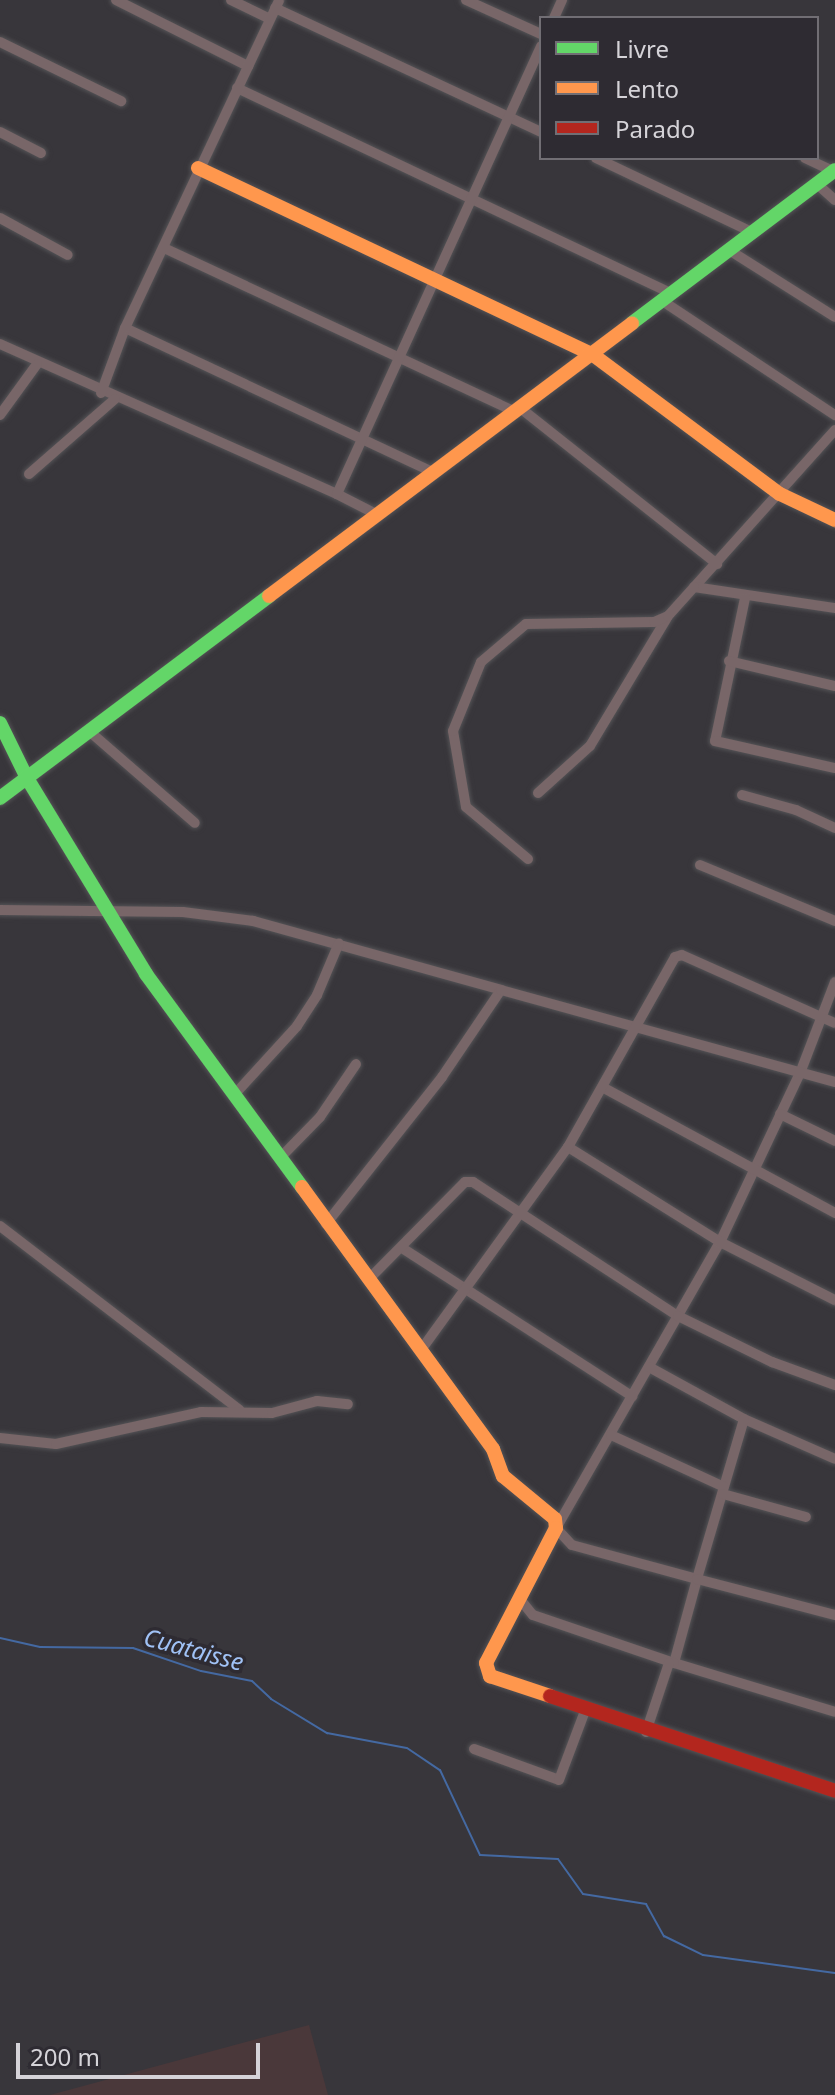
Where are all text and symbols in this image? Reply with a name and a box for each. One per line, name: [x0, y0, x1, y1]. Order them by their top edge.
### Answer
legend: [539, 16, 819, 160]
text: Livre: [615, 32, 669, 65]
text: Lento: [615, 72, 679, 105]
text: Parado: [615, 112, 695, 145]
water label: Cuataisse: [141, 1622, 247, 1676]
scale bar: [20, 2027, 264, 2077]
text: 200 m: [30, 2040, 100, 2073]

